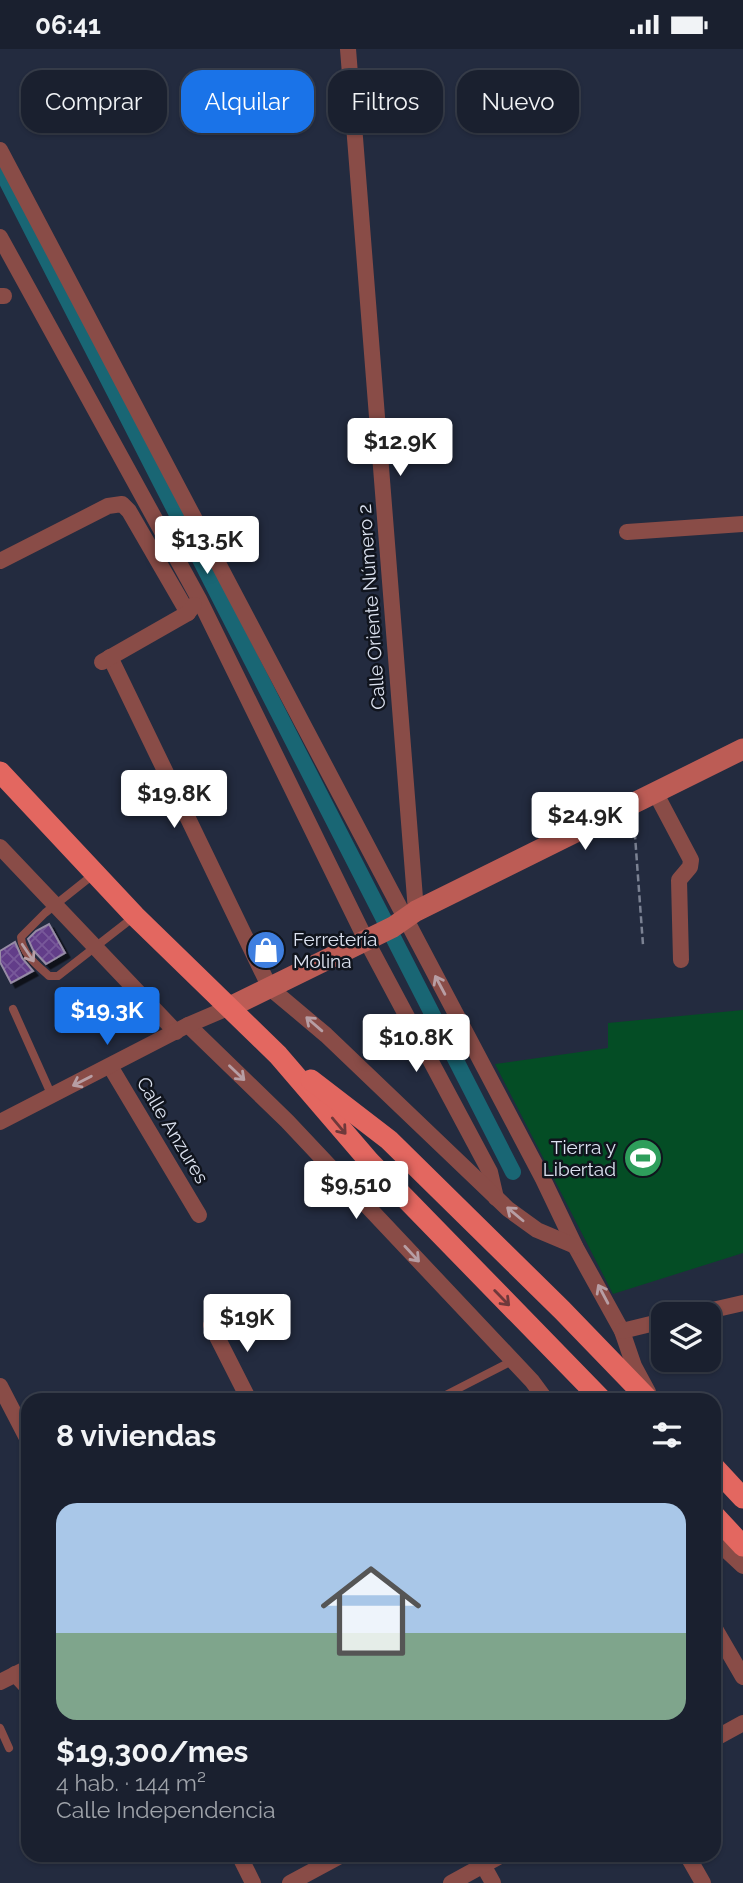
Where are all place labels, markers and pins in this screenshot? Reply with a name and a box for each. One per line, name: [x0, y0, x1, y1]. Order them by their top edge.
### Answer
pin: $12.9K: [343, 419, 457, 478]
pin: $13.5K: [150, 517, 264, 576]
pin: $19.8K: [117, 771, 231, 830]
pin: $24.9K: [528, 793, 642, 852]
place label: Ferretería Molina: [293, 928, 377, 972]
shop icon: Ferretería Molina: [245, 929, 287, 971]
pin: $19.3K: [50, 988, 164, 1047]
pin: $10.8K: [359, 1014, 473, 1074]
place label: Tierra y Libertad: [543, 1136, 616, 1180]
sports icon: Tierra y Libertad: [622, 1137, 664, 1179]
pin: $9,510: [299, 1161, 413, 1221]
pin: $19K: [206, 1295, 288, 1354]

